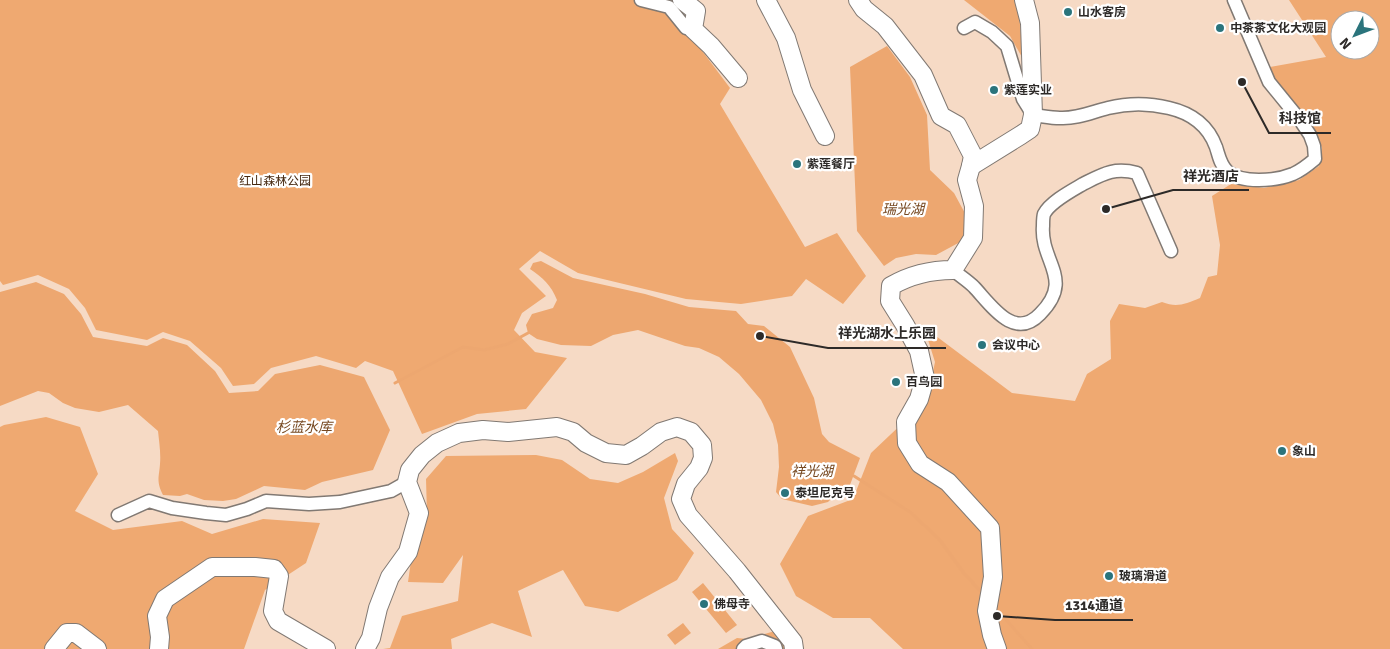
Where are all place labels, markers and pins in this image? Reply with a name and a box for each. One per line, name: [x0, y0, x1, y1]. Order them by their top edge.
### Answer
place label: 山水客房: [1078, 5, 1126, 20]
marker: 山水客房: [1062, 6, 1074, 18]
place label: 中茶茶文化大观园: [1230, 21, 1326, 36]
marker: 中茶茶文化大观园: [1214, 22, 1226, 34]
place label: 紫莲实业: [1004, 83, 1052, 98]
marker: 紫莲实业: [988, 84, 1000, 96]
callout: 科技馆: [1269, 104, 1331, 133]
place label: 紫莲餐厅: [807, 157, 855, 172]
marker: 紫莲餐厅: [791, 158, 803, 170]
callout: 祥光酒店: [1173, 161, 1249, 190]
callout: 祥光湖水上乐园: [828, 319, 946, 348]
place label: 会议中心: [992, 338, 1040, 353]
marker: 会议中心: [976, 339, 988, 351]
place label: 百鸟园: [906, 375, 942, 390]
marker: 百鸟园: [890, 376, 902, 388]
place label: 象山: [1292, 444, 1316, 459]
marker: 象山: [1276, 445, 1288, 457]
place label: 泰坦尼克号: [795, 486, 855, 501]
marker: 泰坦尼克号: [779, 487, 791, 499]
place label: 玻璃滑道: [1119, 569, 1167, 584]
marker: 玻璃滑道: [1103, 570, 1115, 582]
callout: 1314通道: [1055, 591, 1133, 620]
place label: 佛母寺: [714, 597, 750, 612]
marker: 佛母寺: [698, 598, 710, 610]

